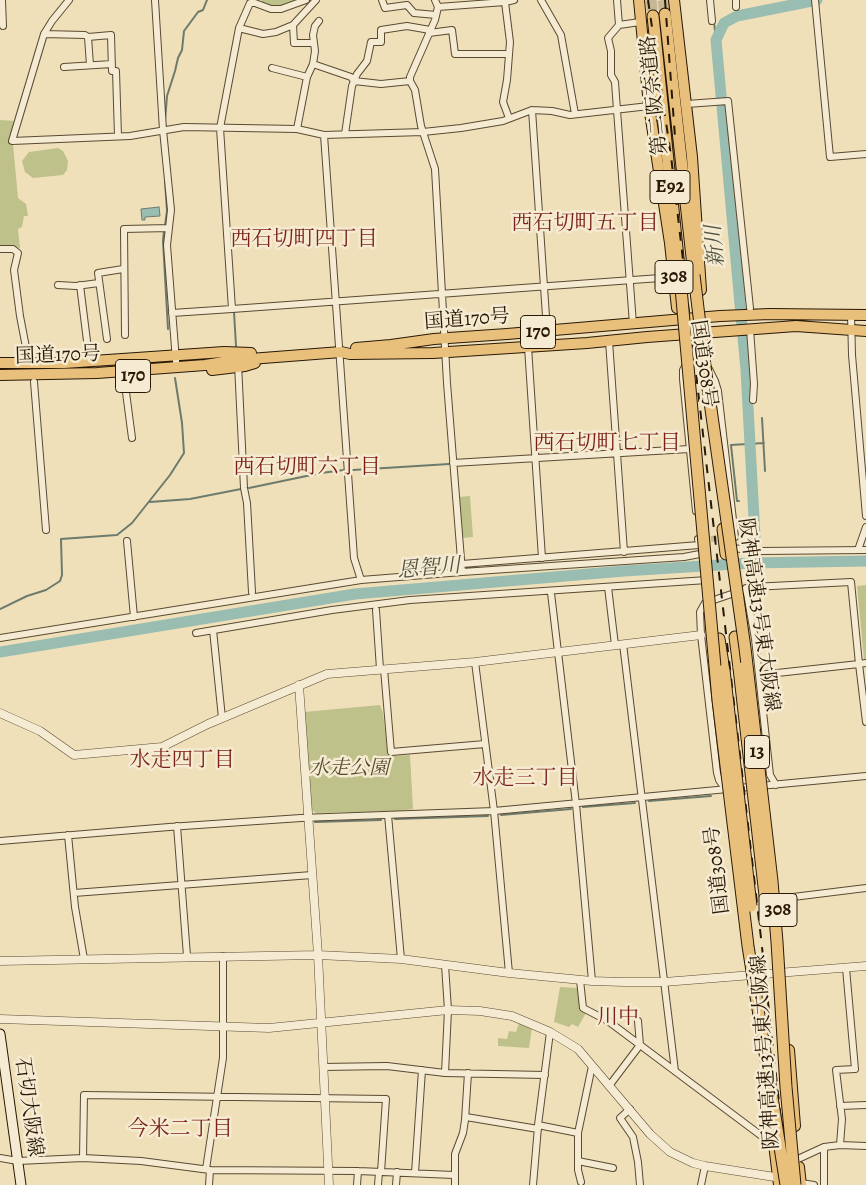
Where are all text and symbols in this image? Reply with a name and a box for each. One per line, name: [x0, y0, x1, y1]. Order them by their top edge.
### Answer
street label: 第二阪奈道路: [637, 34, 673, 156]
road number: E92: [650, 170, 690, 203]
district label: 西石切町五丁目: [512, 211, 658, 237]
water label: 新川: [702, 224, 730, 268]
district label: 西石切町四丁目: [231, 227, 377, 253]
road number: 308: [655, 260, 693, 294]
street label: 国道170号: [423, 305, 511, 335]
road number: 170: [520, 316, 556, 348]
street label: 国道308号: [685, 318, 721, 410]
street label: 国道170号: [15, 343, 101, 369]
road number: 170: [116, 360, 150, 392]
district label: 西石切町七丁目: [534, 431, 680, 457]
district label: 西石切町六丁目: [234, 455, 380, 481]
street label: 阪神高速13号東大阪線: [733, 517, 783, 713]
water label: 恩智川: [397, 554, 461, 584]
road number: 13: [744, 736, 770, 769]
district label: 水走四丁目: [130, 748, 234, 774]
park label: 水走公園: [309, 757, 389, 781]
district label: 水走三丁目: [473, 766, 577, 792]
street label: 国道308号: [701, 825, 735, 915]
road number: 308: [759, 894, 797, 926]
street label: 阪神高速13号東大阪線: [747, 954, 785, 1150]
district label: 川中: [597, 1005, 639, 1031]
street label: 石切大阪線: [9, 1056, 47, 1158]
district label: 今米二丁目: [128, 1117, 232, 1143]

